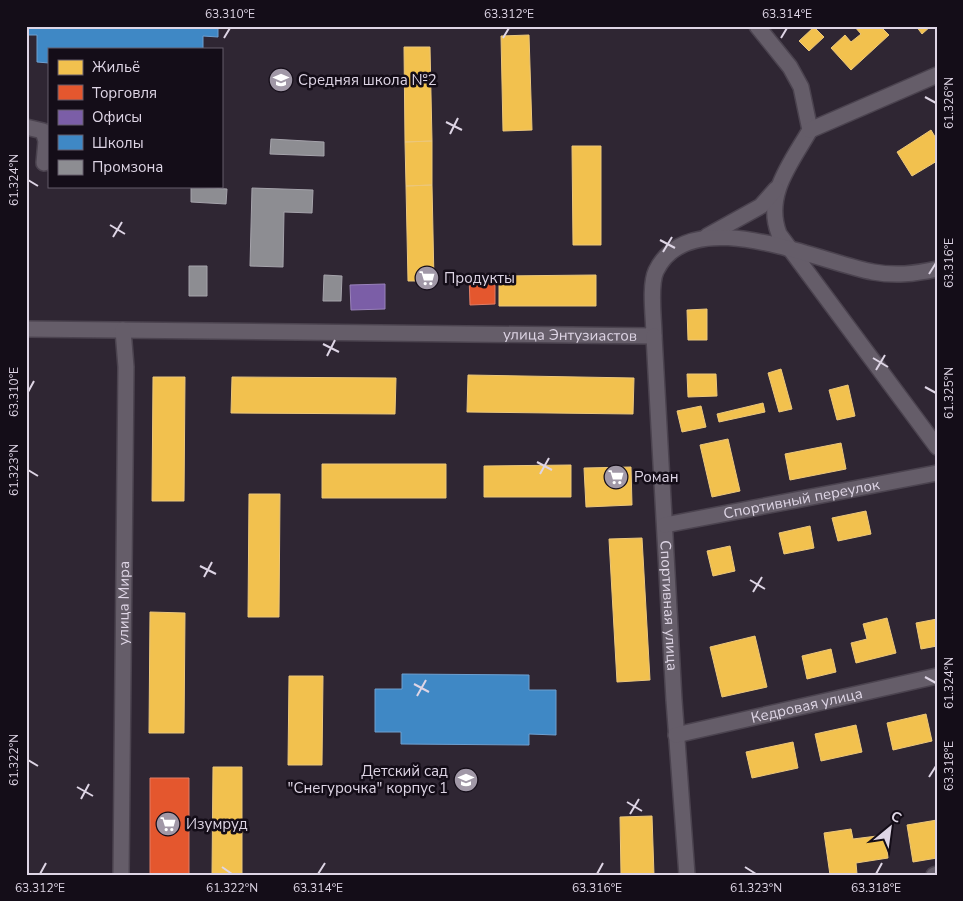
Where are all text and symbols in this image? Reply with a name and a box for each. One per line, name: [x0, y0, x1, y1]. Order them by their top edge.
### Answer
text: 63.310°E: [205, 6, 255, 22]
text: 63.312°E: [484, 6, 534, 22]
text: 63.314°E: [762, 6, 812, 22]
legend: [48, 48, 222, 188]
text: Жильё: [92, 57, 140, 77]
school or university icon: Средняя школа №2: [268, 67, 294, 93]
place label: Средняя школа №2: [298, 70, 437, 90]
text: 61.326°N: [941, 77, 957, 129]
text: Торговля: [92, 83, 157, 103]
text: Офисы: [92, 107, 142, 127]
text: Школы: [92, 133, 144, 153]
text: 61.324°N: [6, 154, 22, 206]
text: Промзона: [92, 157, 163, 177]
text: 63.316°E: [941, 238, 957, 288]
supermarket icon: Продукты: [414, 265, 440, 291]
place label: Продукты: [444, 268, 515, 288]
street label: улица Энтузиастов: [503, 324, 637, 346]
text: 63.310°E: [6, 367, 22, 417]
text: 61.325°N: [941, 367, 957, 419]
text: 61.323°N: [6, 444, 22, 496]
supermarket icon: Роман: [603, 464, 629, 490]
place label: Роман: [634, 467, 679, 487]
street label: Спортивный переулок: [722, 474, 881, 524]
street label: Спортивная улица: [655, 540, 682, 671]
street label: улица Мира: [113, 561, 134, 645]
text: 61.324°N: [941, 657, 957, 709]
street label: Кедровая улица: [749, 683, 865, 728]
text: 61.322°N: [6, 734, 22, 786]
text: 63.318°E: [941, 741, 957, 791]
place label: Детский сад "Снегурочка" корпус 1: [288, 761, 448, 798]
school or university icon: Детский сад "Снегурочка" корпус 1: [453, 767, 479, 793]
north arrow: [866, 804, 916, 854]
text: С: [887, 806, 905, 828]
supermarket icon: Изумруд: [155, 811, 181, 837]
place label: Изумруд: [186, 814, 248, 834]
text: 63.312°E: [15, 880, 65, 896]
text: 61.322°N: [206, 880, 258, 896]
text: 63.314°E: [293, 880, 343, 896]
text: 63.316°E: [572, 880, 622, 896]
text: 61.323°N: [730, 880, 782, 896]
text: 63.318°E: [851, 880, 901, 896]

